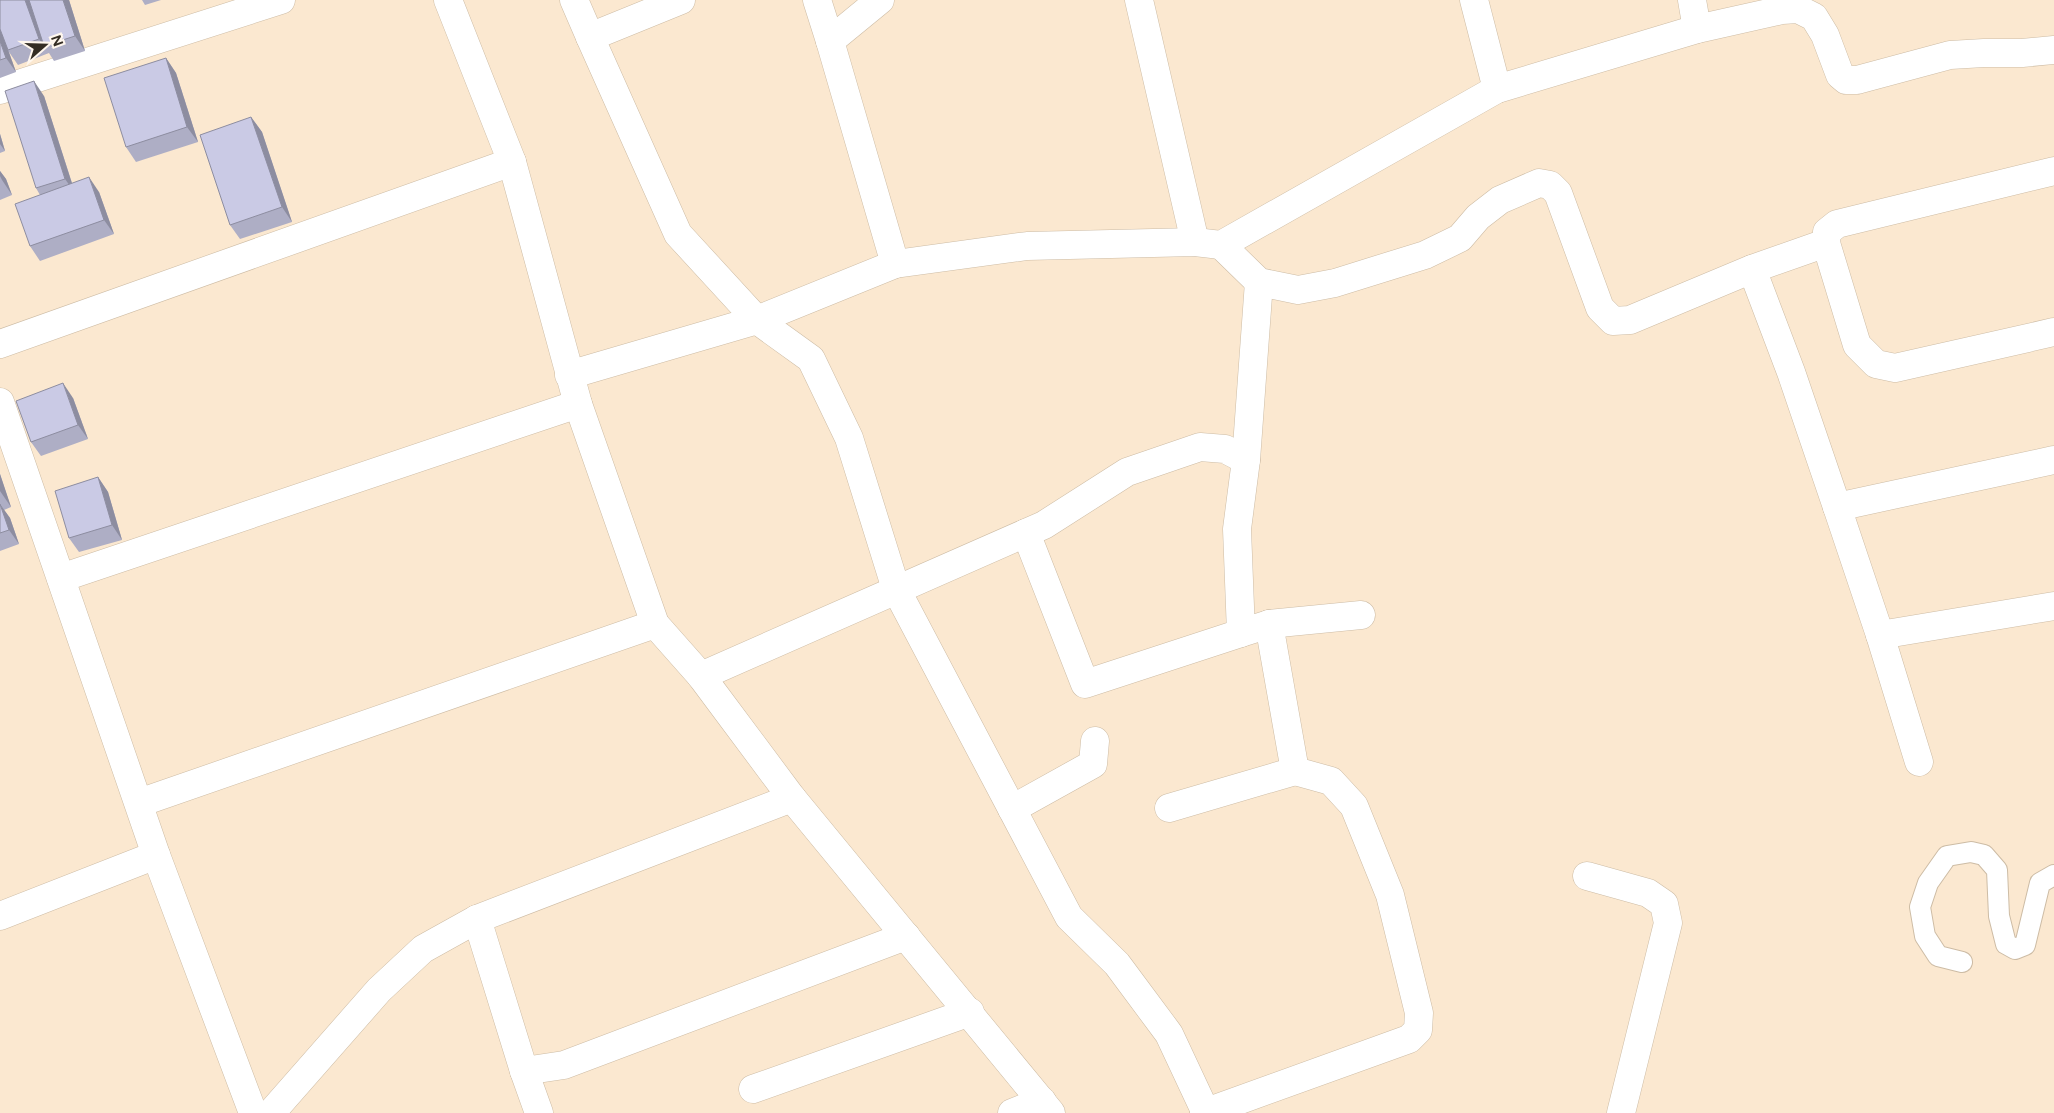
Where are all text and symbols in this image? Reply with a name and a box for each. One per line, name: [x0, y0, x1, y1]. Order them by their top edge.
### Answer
north arrow: [20, 20, 70, 70]
text: N: [47, 33, 67, 49]

